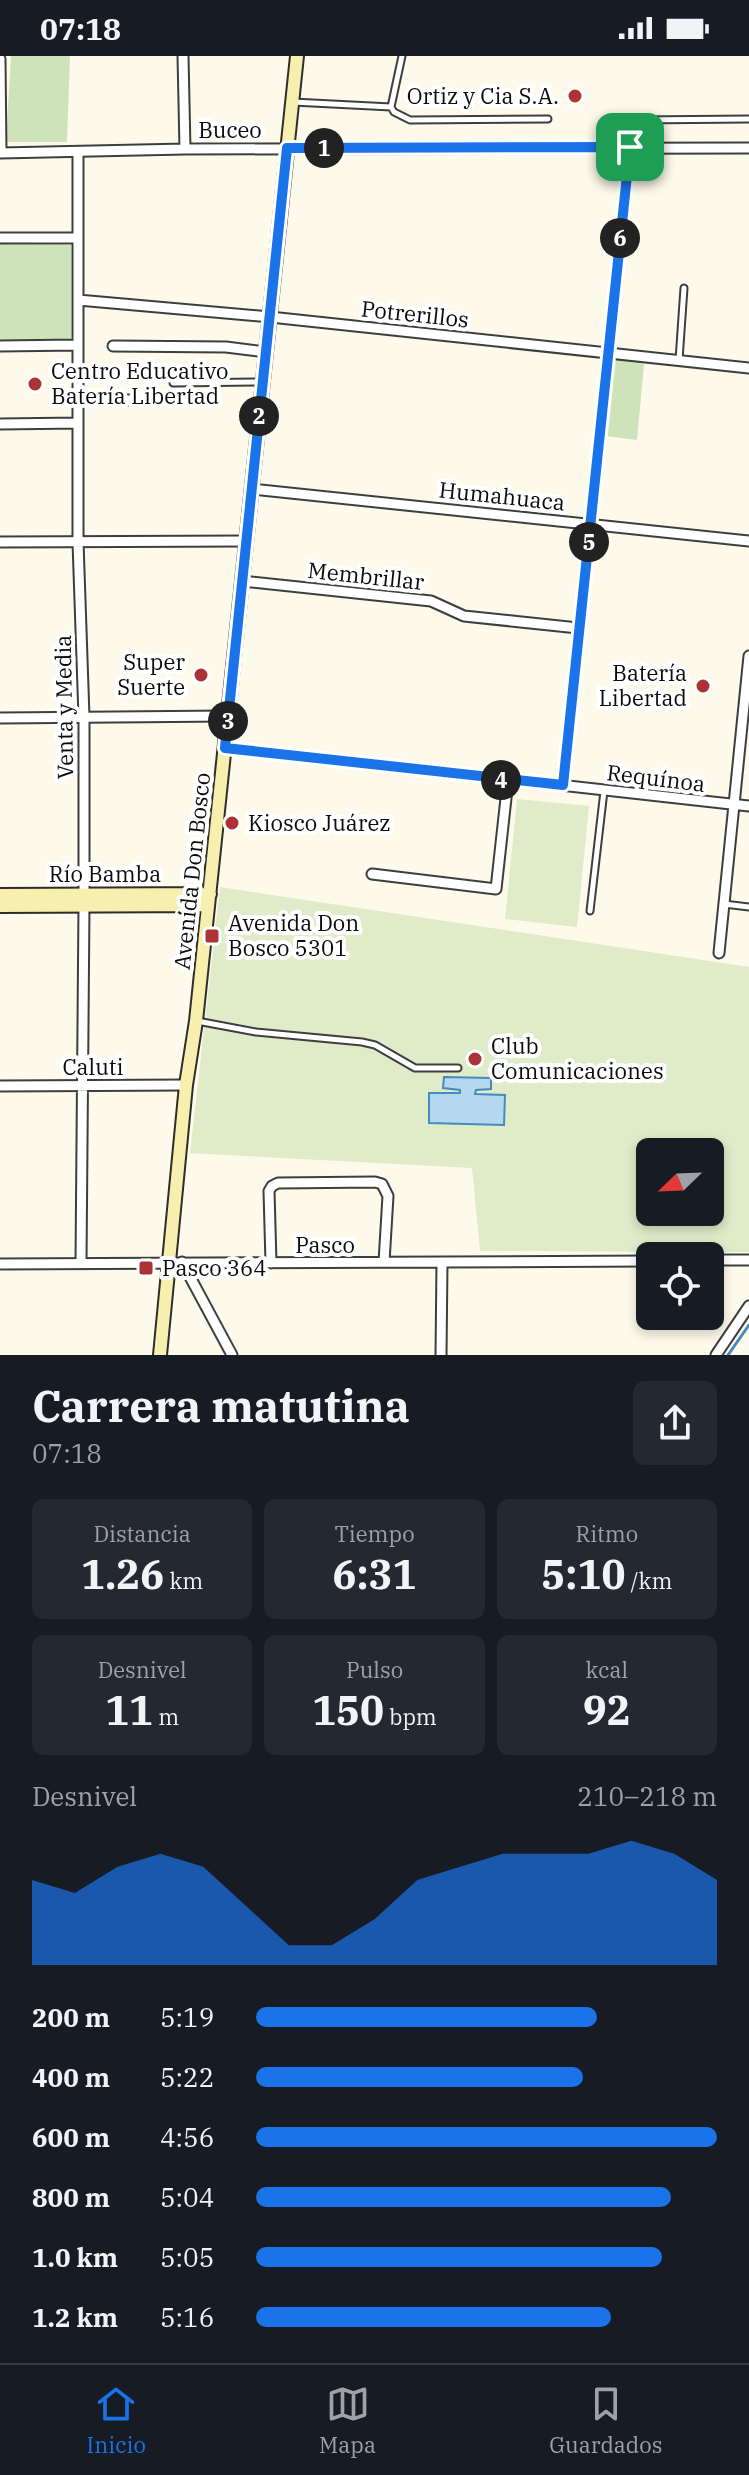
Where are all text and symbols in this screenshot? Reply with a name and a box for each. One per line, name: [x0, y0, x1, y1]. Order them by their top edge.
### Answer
text: 07:18: [40, 9, 121, 48]
place label: Ortiz y Cia S.A.: [407, 81, 559, 110]
marker: Ortiz y Cia S.A.: [566, 87, 584, 105]
pin: [596, 113, 664, 181]
street label: Buceo: [198, 115, 262, 144]
icon: arrive: [608, 125, 652, 169]
pin: 1: [304, 128, 344, 168]
text: 1: [317, 133, 331, 162]
pin: 6: [600, 218, 640, 258]
text: 6: [613, 223, 627, 252]
street label: Potrerillos: [360, 293, 470, 334]
place label: Centro Educativo Batería Libertad: [51, 356, 229, 410]
marker: Centro Educativo Batería Libertad: [26, 375, 44, 393]
pin: 2: [239, 396, 279, 436]
text: 2: [252, 401, 266, 430]
street label: Humahuaca: [438, 474, 567, 517]
pin: 5: [569, 522, 609, 562]
text: 5: [582, 527, 596, 556]
street label: Membrillar: [306, 555, 426, 596]
street label: Venta y Media: [48, 635, 79, 780]
place label: Super Suerte: [117, 647, 185, 701]
place label: Batería Libertad: [599, 658, 687, 712]
marker: Super Suerte: [192, 666, 210, 684]
marker: Batería Libertad: [694, 677, 712, 695]
pin: 3: [208, 701, 248, 741]
text: 3: [221, 706, 235, 735]
street label: Requínoa: [605, 757, 707, 798]
pin: 4: [481, 760, 521, 800]
text: 4: [494, 765, 508, 794]
street label: Avenida Don Bosco: [167, 771, 216, 971]
place label: Kiosco Juárez: [248, 808, 390, 837]
marker: Kiosco Juárez: [223, 814, 241, 832]
street label: Río Bamba: [49, 859, 161, 888]
place label: Avenida Don Bosco 5301: [228, 908, 359, 962]
marker: Avenida Don Bosco 5301: [203, 927, 221, 945]
place label: Club Comunicaciones: [491, 1031, 664, 1085]
marker: Club Comunicaciones: [466, 1050, 484, 1068]
street label: Caluti: [63, 1052, 124, 1081]
north arrow: [636, 1138, 724, 1226]
map controls: [636, 1138, 724, 1330]
street label: Pasco: [295, 1230, 355, 1259]
button: locate: [636, 1242, 724, 1330]
place label: Pasco 364: [162, 1253, 266, 1282]
marker: Pasco 364: [137, 1259, 155, 1277]
text: Carrera matutina: [32, 1377, 410, 1434]
button: share: [633, 1381, 717, 1465]
text: 07:18: [32, 1436, 102, 1470]
text: Distancia: [94, 1519, 191, 1548]
text: Tiempo: [334, 1519, 415, 1548]
text: Ritmo: [575, 1519, 638, 1548]
text: 1.26: [81, 1548, 164, 1600]
text: 6:31: [332, 1548, 417, 1600]
text: 5:10: [541, 1548, 625, 1600]
text: km: [164, 1566, 203, 1595]
text: /km: [625, 1566, 672, 1595]
text: Desnivel: [98, 1655, 187, 1684]
text: Pulso: [346, 1655, 403, 1684]
text: kcal: [586, 1655, 628, 1684]
text: 11: [105, 1684, 153, 1736]
text: 150: [312, 1684, 384, 1736]
text: 92: [583, 1684, 631, 1736]
text: m: [153, 1702, 179, 1731]
text: bpm: [384, 1702, 437, 1731]
text: Desnivel: [32, 1779, 137, 1813]
text: 210–218 m: [577, 1779, 717, 1813]
text: 200 m: [32, 2000, 110, 2034]
text: 5:19: [160, 2000, 214, 2034]
text: 400 m: [32, 2060, 110, 2094]
text: 5:22: [160, 2060, 214, 2094]
text: 600 m: [32, 2120, 110, 2154]
text: 4:56: [160, 2120, 214, 2154]
text: 800 m: [32, 2180, 110, 2214]
text: 5:04: [160, 2180, 214, 2214]
text: 1.0 km: [32, 2240, 118, 2274]
text: 5:05: [160, 2240, 214, 2274]
text: 1.2 km: [32, 2300, 118, 2334]
text: 5:16: [160, 2300, 214, 2334]
tab: Inicio: [87, 2382, 146, 2459]
tab: Mapa: [319, 2382, 376, 2459]
tab: Guardados: [549, 2382, 662, 2459]

